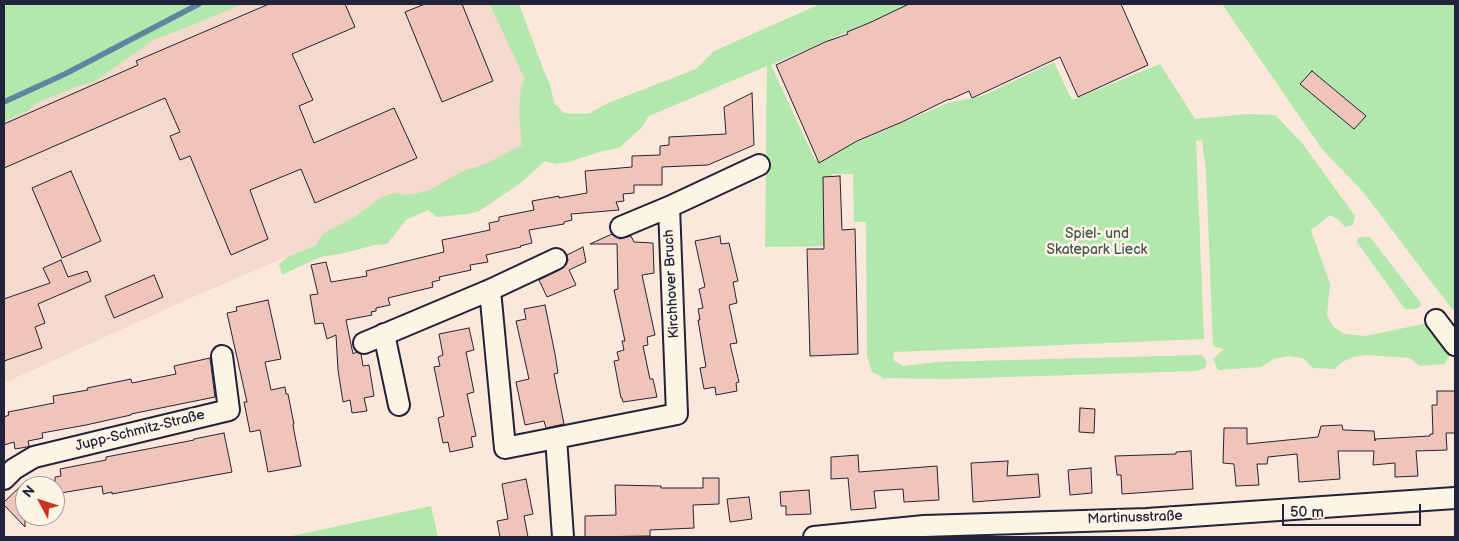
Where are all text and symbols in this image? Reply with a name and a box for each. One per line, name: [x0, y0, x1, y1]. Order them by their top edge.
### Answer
park label: Spiel- und Skatepark Lieck: [1047, 226, 1147, 258]
street label: Kirchhover Bruch: [661, 229, 683, 339]
street label: Jupp-Schmitz-Straße: [74, 407, 206, 455]
north arrow: [15, 476, 65, 526]
text: N: [19, 482, 39, 501]
scale bar: [1284, 494, 1423, 526]
text: 50 m: [1290, 503, 1324, 522]
street label: Martinusstraße: [1087, 508, 1183, 528]

